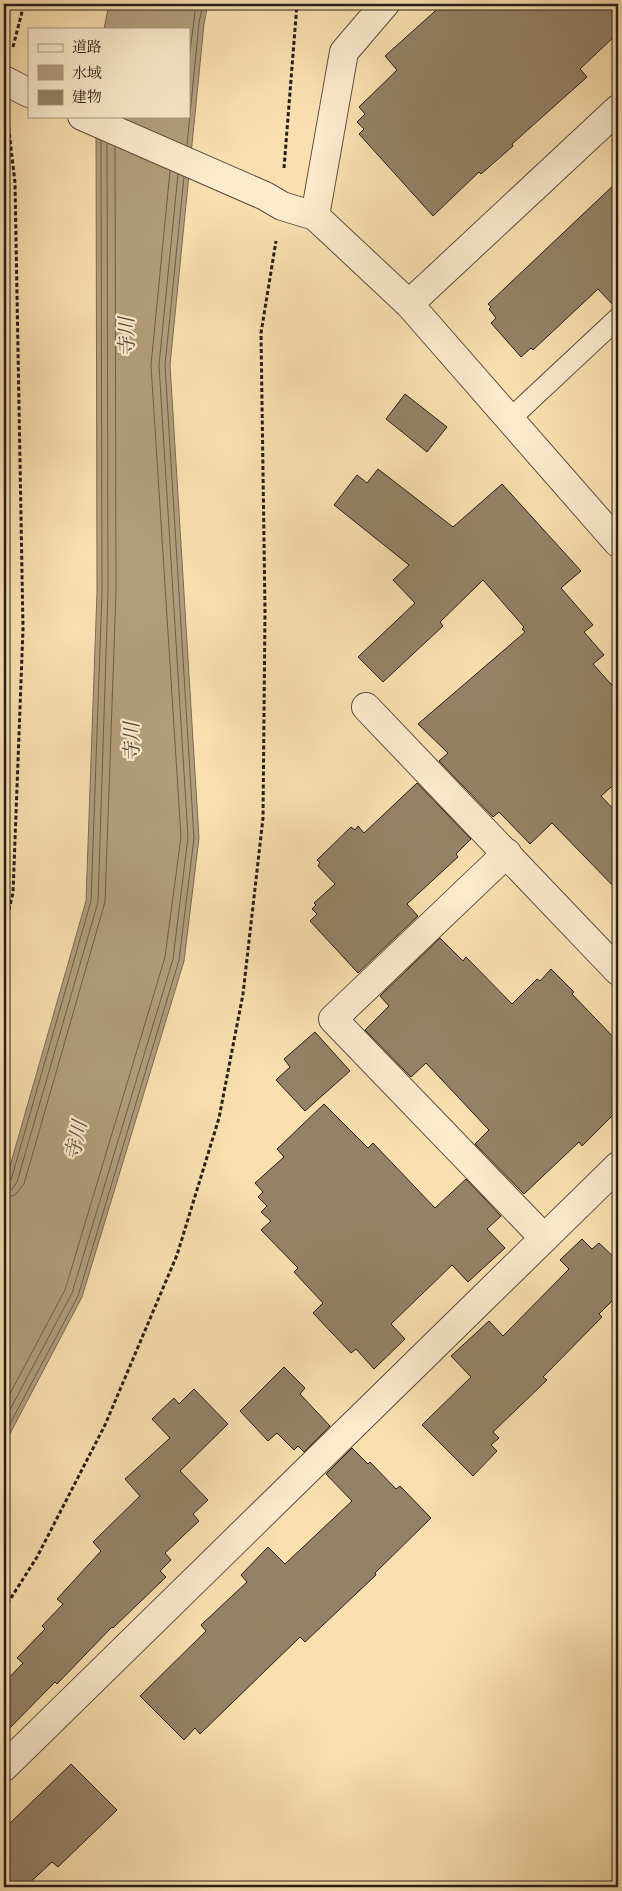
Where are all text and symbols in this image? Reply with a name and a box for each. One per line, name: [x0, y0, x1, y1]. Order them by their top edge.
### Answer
legend: [28, 28, 190, 118]
text: 道路: [72, 38, 102, 59]
text: 水域: [72, 64, 102, 85]
text: 建物: [72, 88, 102, 109]
water label: 寺川: [114, 315, 144, 357]
water label: 寺川: [119, 720, 149, 762]
water label: 寺川: [60, 1116, 97, 1164]

